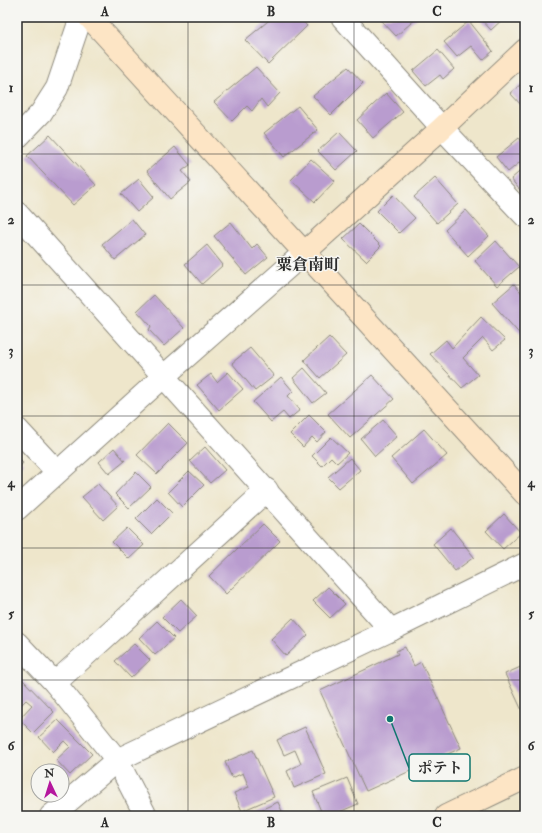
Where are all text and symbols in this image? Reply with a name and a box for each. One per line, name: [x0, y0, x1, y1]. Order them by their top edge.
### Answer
text: A: [100, 4, 110, 20]
text: B: [267, 4, 275, 20]
text: C: [432, 4, 442, 20]
text: 1: [9, 80, 14, 96]
text: 1: [529, 80, 534, 96]
text: 2: [8, 212, 15, 228]
text: 2: [528, 212, 535, 228]
district label: 粟倉南町: [276, 255, 340, 275]
text: 3: [9, 343, 14, 359]
text: 3: [529, 343, 534, 359]
text: 4: [6, 475, 15, 491]
text: 4: [526, 475, 535, 491]
text: 5: [8, 606, 14, 622]
text: 5: [528, 606, 534, 622]
text: 6: [8, 738, 16, 754]
text: 6: [528, 738, 536, 754]
callout: ポテト: [409, 754, 470, 781]
text: ポテト: [417, 759, 463, 778]
north arrow: [30, 763, 70, 803]
text: N: [43, 767, 56, 780]
text: A: [100, 815, 110, 831]
text: B: [267, 815, 275, 831]
text: C: [432, 815, 442, 831]

